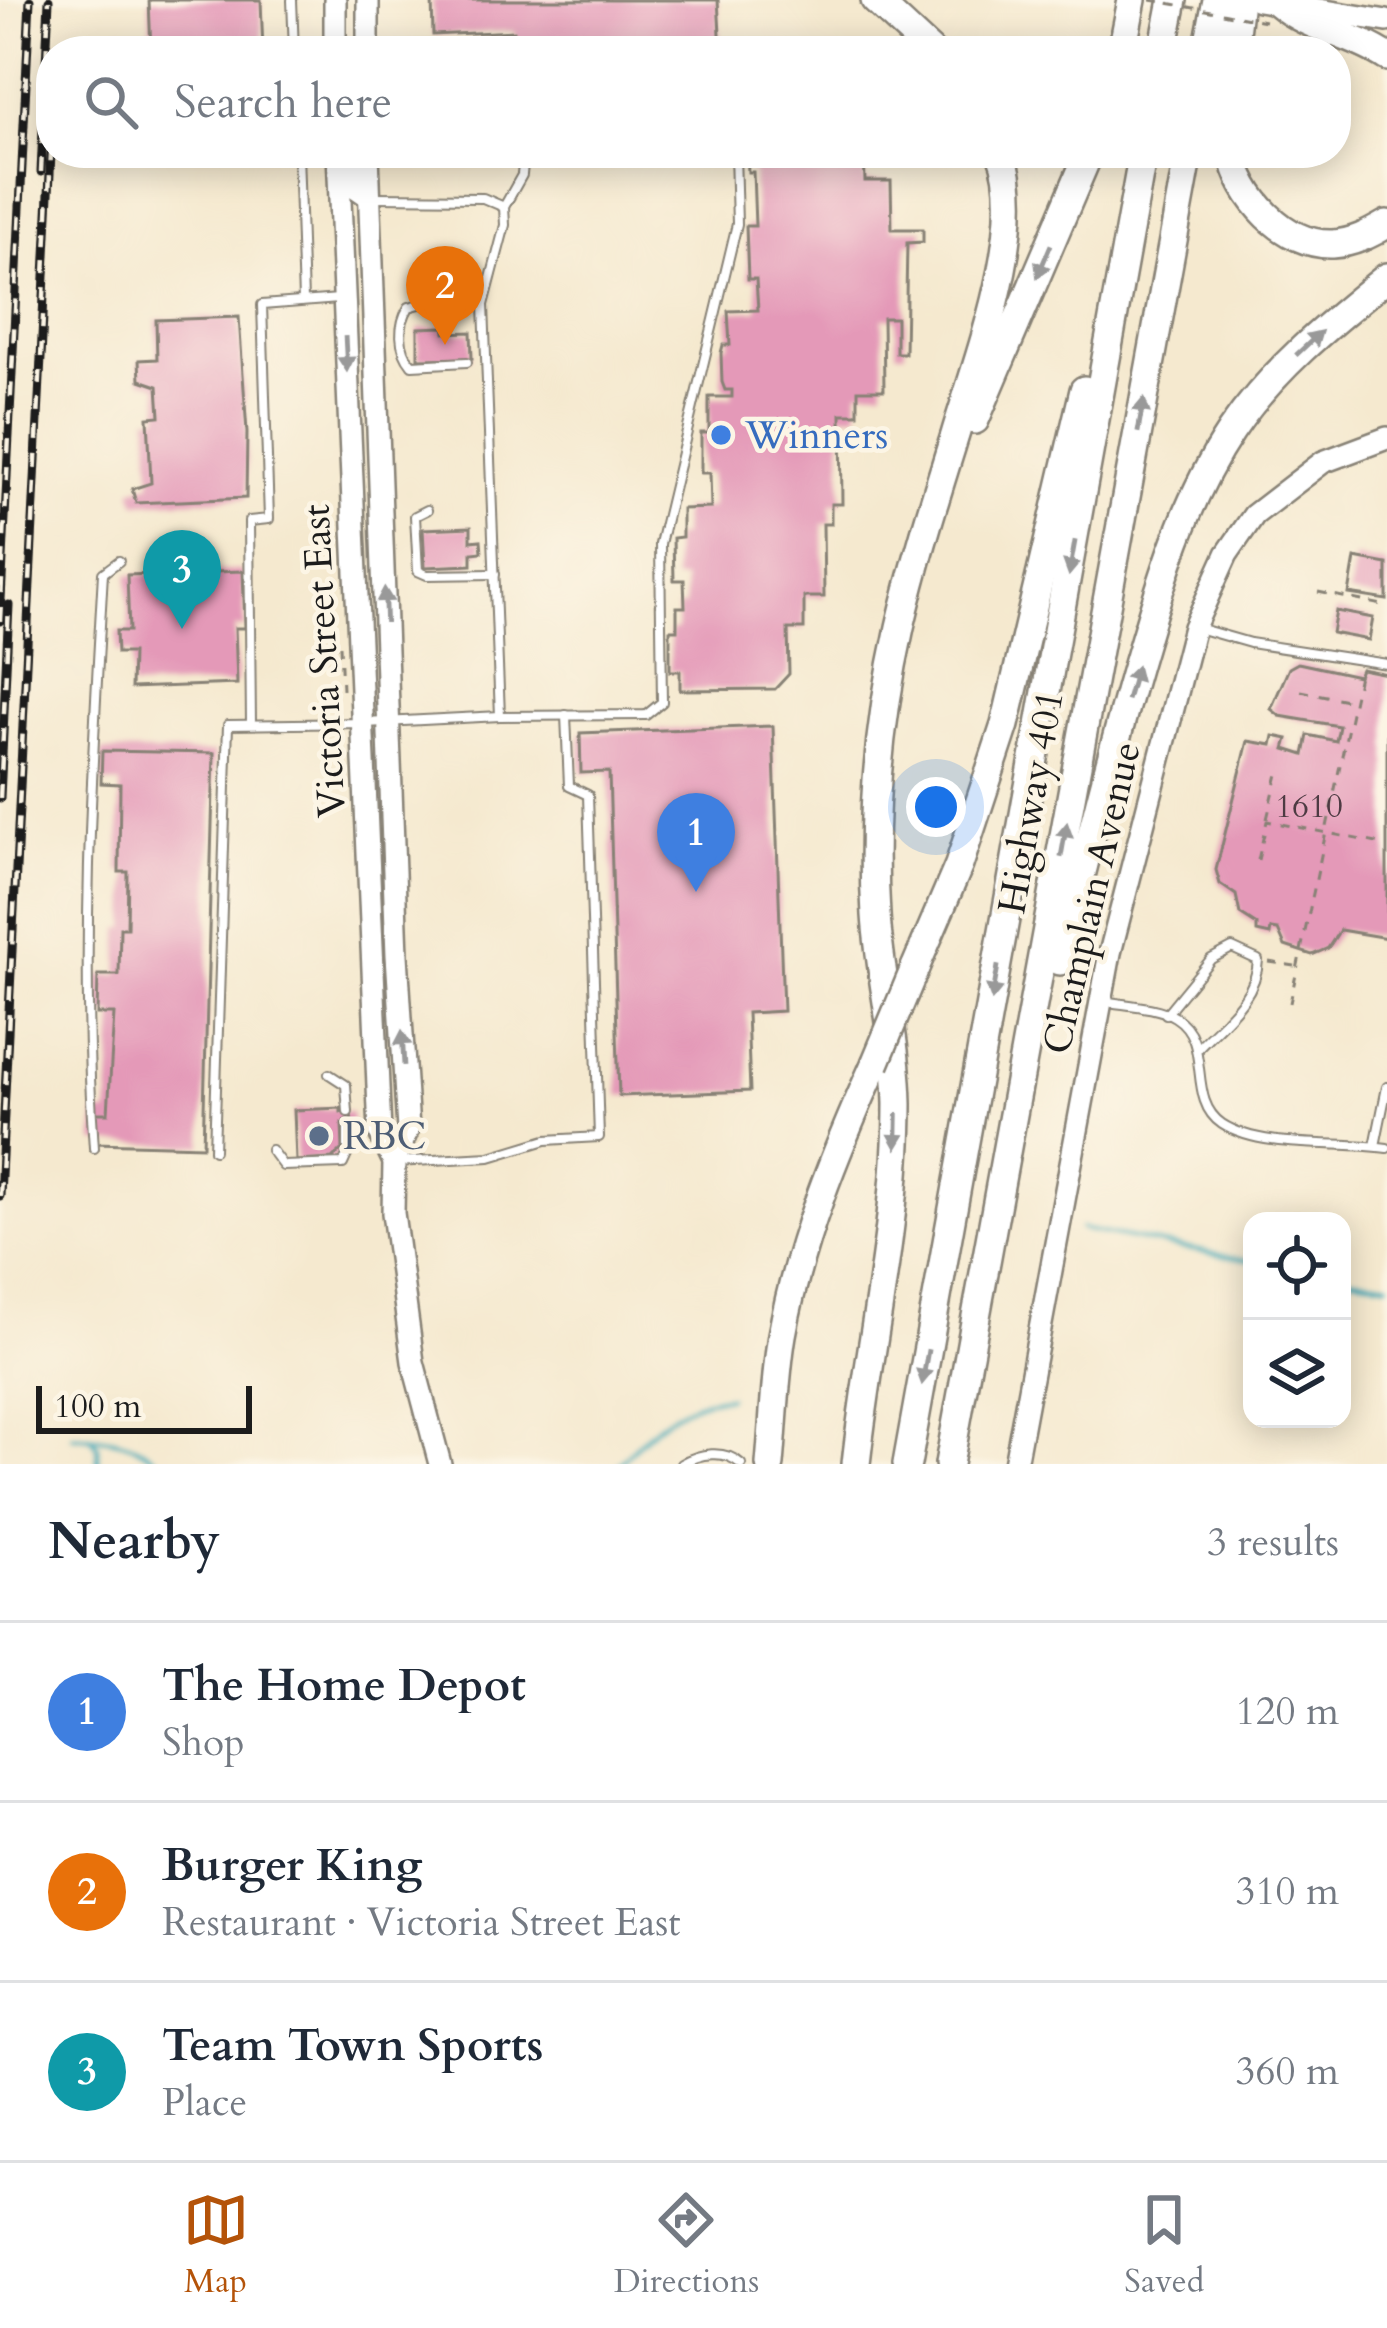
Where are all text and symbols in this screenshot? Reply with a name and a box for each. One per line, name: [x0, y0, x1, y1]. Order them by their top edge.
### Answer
search box: [36, 36, 1351, 168]
icon: search: [78, 69, 144, 135]
text: Search here: [174, 72, 392, 133]
one-way arrow: [1033, 243, 1053, 278]
pin: 2: [406, 246, 484, 345]
one-way arrow: [1294, 330, 1323, 357]
one-way arrow: [336, 336, 355, 373]
one-way arrow: [1132, 396, 1151, 434]
place label: Winners: [744, 409, 888, 462]
marker: Winners: [708, 422, 734, 448]
street label: Victoria Street East: [289, 503, 359, 819]
pin: 3: [143, 530, 221, 629]
one-way arrow: [1063, 539, 1081, 577]
one-way arrow: [375, 585, 394, 623]
one-way arrow: [1123, 664, 1142, 701]
street label: Highway 401: [985, 686, 1077, 918]
street label: Champlain Avenue: [1030, 737, 1154, 1059]
your location: [906, 777, 966, 837]
house number: 1610: [1275, 784, 1343, 829]
pin: 1: [657, 793, 735, 892]
one-way arrow: [1055, 821, 1074, 859]
one-way arrow: [985, 965, 1004, 1002]
one-way arrow: [393, 1028, 412, 1066]
place label: RBC: [343, 1110, 426, 1163]
one-way arrow: [888, 1113, 907, 1151]
marker: RBC: [306, 1123, 332, 1149]
map controls: [1243, 1212, 1351, 1428]
button: locate: [1243, 1212, 1351, 1320]
button: layers: [1243, 1320, 1351, 1428]
one-way arrow: [915, 1348, 934, 1386]
scale bar: [36, 1380, 252, 1433]
text: 100 m: [54, 1384, 141, 1429]
text: Nearby: [48, 1507, 220, 1577]
text: 3 results: [1207, 1516, 1339, 1569]
text: The Home Depot: [162, 1655, 526, 1716]
text: 1: [77, 1685, 97, 1738]
text: 120 m: [1236, 1685, 1339, 1738]
text: Shop: [162, 1716, 245, 1769]
text: Burger King: [162, 1835, 423, 1896]
text: 2: [77, 1865, 97, 1918]
text: 310 m: [1236, 1865, 1339, 1918]
text: Restaurant · Victoria Street East: [162, 1896, 681, 1949]
text: Team Town Sports: [162, 2015, 543, 2076]
text: 3: [77, 2045, 97, 2098]
text: 360 m: [1236, 2045, 1339, 2098]
text: Place: [162, 2076, 247, 2129]
tab: Map: [183, 2187, 249, 2304]
tab: Directions: [614, 2187, 759, 2304]
tab: Saved: [1124, 2187, 1204, 2304]

